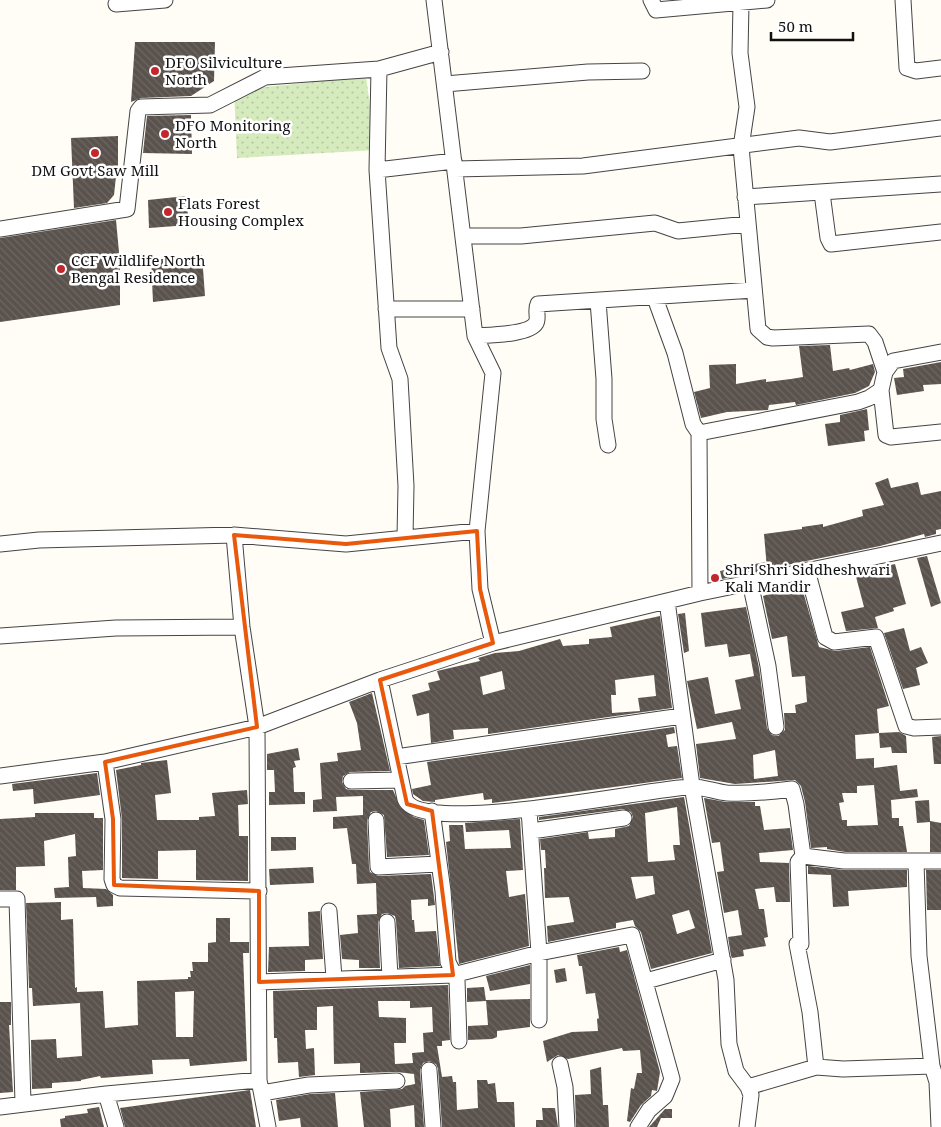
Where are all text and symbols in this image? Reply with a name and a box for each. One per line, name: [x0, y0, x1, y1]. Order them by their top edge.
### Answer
scale bar: [771, 10, 854, 42]
text: 50 m: [778, 16, 813, 36]
place label: DFO Silviculture North: [165, 52, 282, 89]
marker: DFO Silviculture North: [149, 65, 161, 77]
place label: DFO Monitoring North: [175, 115, 291, 152]
marker: DFO Monitoring North: [159, 128, 171, 140]
marker: DM Govt Saw Mill: [89, 147, 101, 159]
place label: DM Govt Saw Mill: [31, 160, 159, 180]
place label: Flats Forest Housing Complex: [178, 193, 304, 230]
marker: Flats Forest Housing Complex: [162, 206, 174, 218]
place label: CCF Wildlife North Bengal Residence: [71, 250, 206, 287]
marker: CCF Wildlife North Bengal Residence: [55, 263, 67, 275]
place label: Shri Shri Siddheshwari Kali Mandir: [725, 559, 891, 596]
marker: Shri Shri Siddheshwari Kali Mandir: [709, 572, 721, 584]

